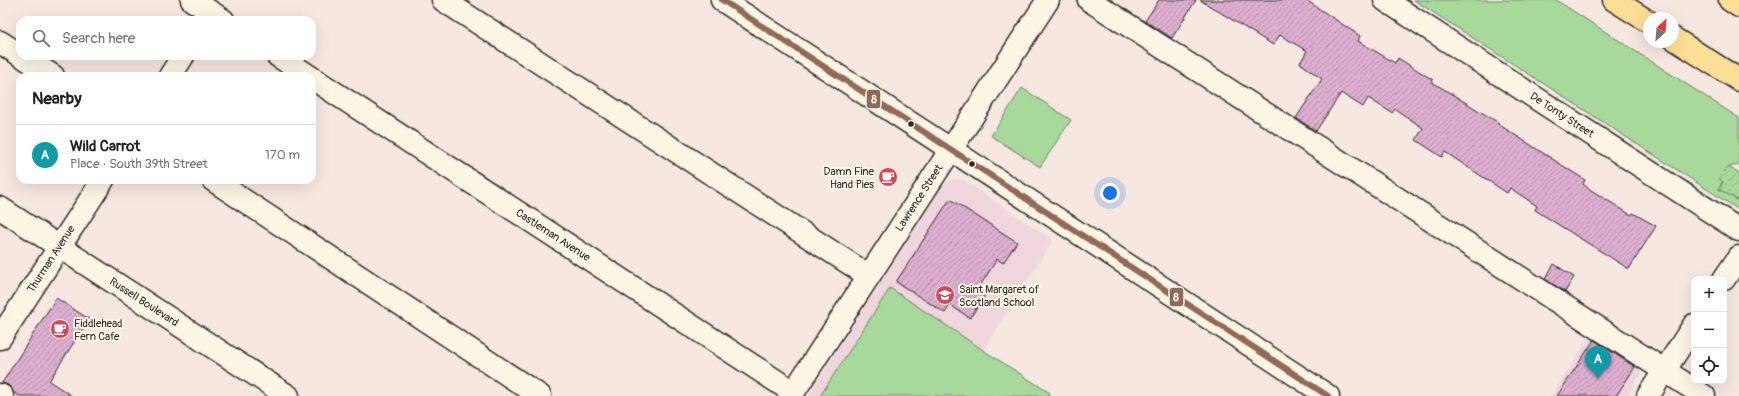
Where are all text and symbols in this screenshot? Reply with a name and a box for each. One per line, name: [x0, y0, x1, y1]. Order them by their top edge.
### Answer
north arrow: [1643, 12, 1679, 48]
search box: [16, 16, 316, 60]
icon: search: [30, 27, 52, 49]
text: Search here: [62, 29, 135, 48]
text: Nearby: [32, 88, 81, 109]
line badge: 8: [866, 89, 881, 109]
street label: De Tonty Street: [1528, 90, 1597, 141]
text: 8: [871, 93, 877, 106]
unlabelled marker: [906, 119, 916, 129]
text: Wild Carrot: [70, 137, 140, 156]
text: A: [41, 147, 49, 163]
text: 170 m: [265, 147, 300, 163]
text: Place · South 39th Street: [70, 156, 208, 172]
unlabelled marker: [967, 159, 977, 169]
street label: Lawrence Street: [893, 162, 946, 234]
place label: Damn Fine Hand Pies: [823, 165, 875, 191]
cafe icon: Damn Fine Hand Pies: [877, 166, 899, 188]
your location: [1100, 183, 1120, 203]
street label: Castleman Avenue: [513, 206, 593, 264]
street label: Thurman Avenue: [24, 222, 78, 295]
street label: Russell Boulevard: [107, 275, 181, 329]
map controls: [1691, 276, 1727, 384]
button: +: [1691, 276, 1727, 312]
place label: Saint Margaret of Scotland School: [959, 283, 1040, 309]
school or university icon: Saint Margaret of Scotland School: [934, 284, 956, 306]
line badge: 8: [1169, 287, 1184, 307]
text: 8: [1173, 291, 1179, 304]
button: −: [1691, 312, 1727, 348]
place label: Fiddlehead Fern Cafe: [74, 317, 123, 343]
cafe icon: Fiddlehead Fern Cafe: [49, 318, 71, 340]
pin: A: [1585, 346, 1611, 379]
button: locate: [1691, 348, 1727, 384]

